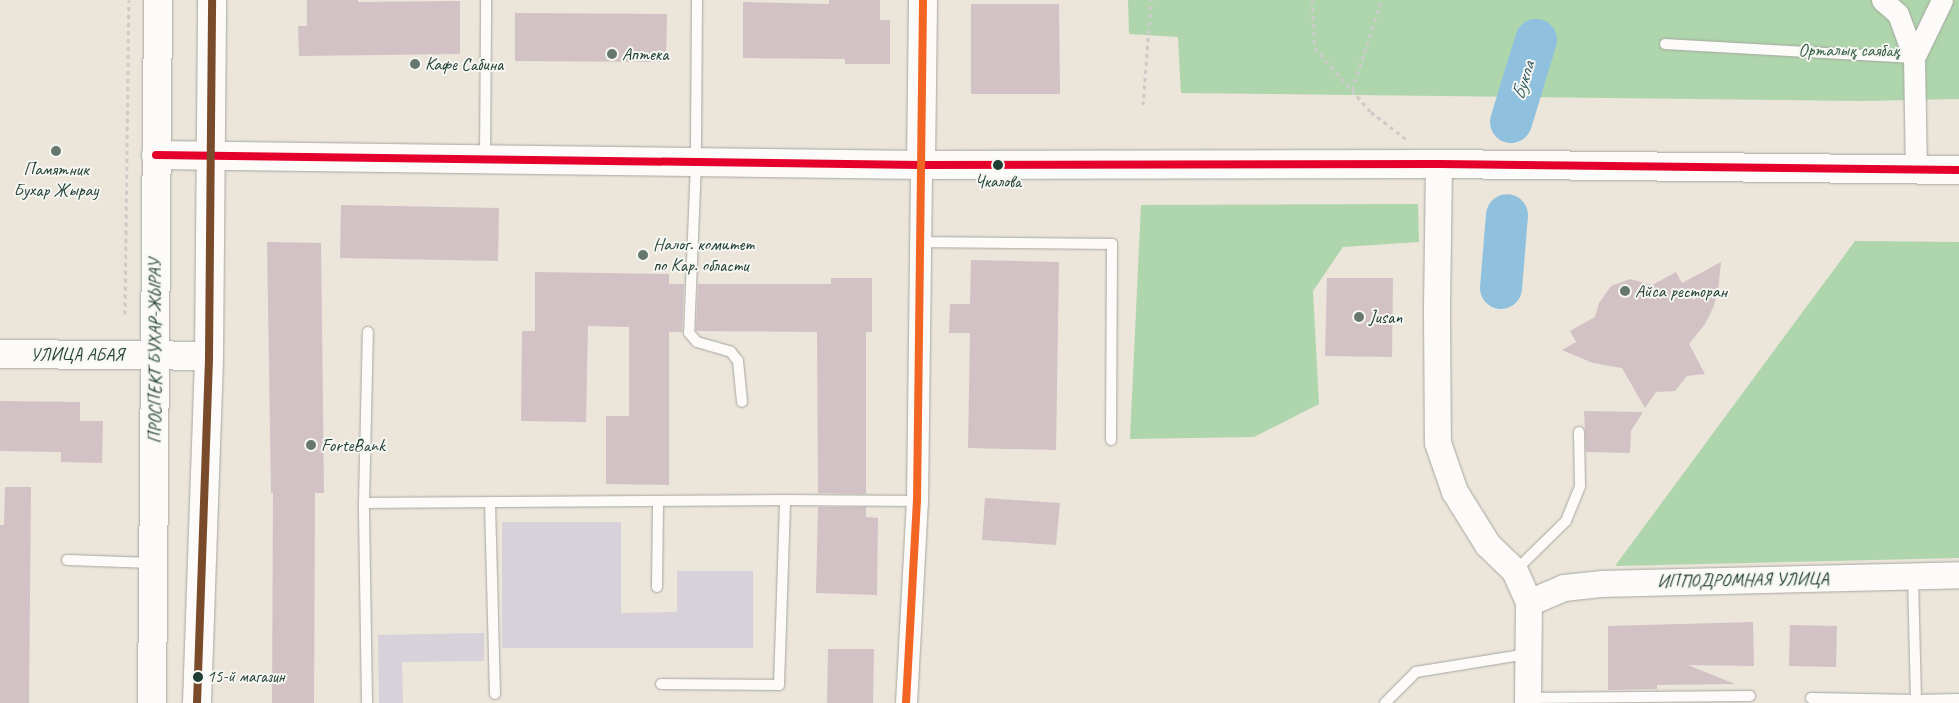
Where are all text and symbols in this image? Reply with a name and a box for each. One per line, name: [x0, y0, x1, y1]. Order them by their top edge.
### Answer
park label: Орталық саябақ: [1798, 39, 1900, 61]
place label: Аптека: [622, 43, 669, 65]
marker: Аптека: [606, 48, 618, 60]
place label: Кафе Сабина: [425, 53, 506, 75]
marker: Кафе Сабина: [409, 58, 421, 70]
water label: Букпа: [1507, 59, 1541, 103]
marker: Памятник Бухар Жырау: [50, 145, 62, 157]
place label: Памятник Бухар Жырау: [13, 159, 99, 202]
marker: Чкалова: [993, 160, 1003, 170]
place label: Чкалова: [975, 172, 1021, 192]
place label: Налог. комитет по Кар. области: [653, 234, 754, 276]
marker: Налог. комитет по Кар. области: [637, 249, 649, 261]
street label: ПРОСПЕКТ БУХАР-ЖЫРАУ: [144, 259, 166, 443]
place label: Айса ресторан: [1635, 280, 1727, 302]
marker: Айса ресторан: [1619, 285, 1631, 297]
place label: Jusan: [1369, 306, 1402, 328]
marker: Jusan: [1353, 311, 1365, 323]
street label: УЛИЦА АБАЯ: [30, 343, 124, 365]
place label: ForteBank: [321, 434, 385, 456]
marker: ForteBank: [305, 439, 317, 451]
street label: ИППОДРОМНАЯ УЛИЦА: [1658, 568, 1828, 592]
place label: 15-й магазин: [207, 667, 285, 687]
marker: 15-й магазин: [193, 672, 203, 682]

